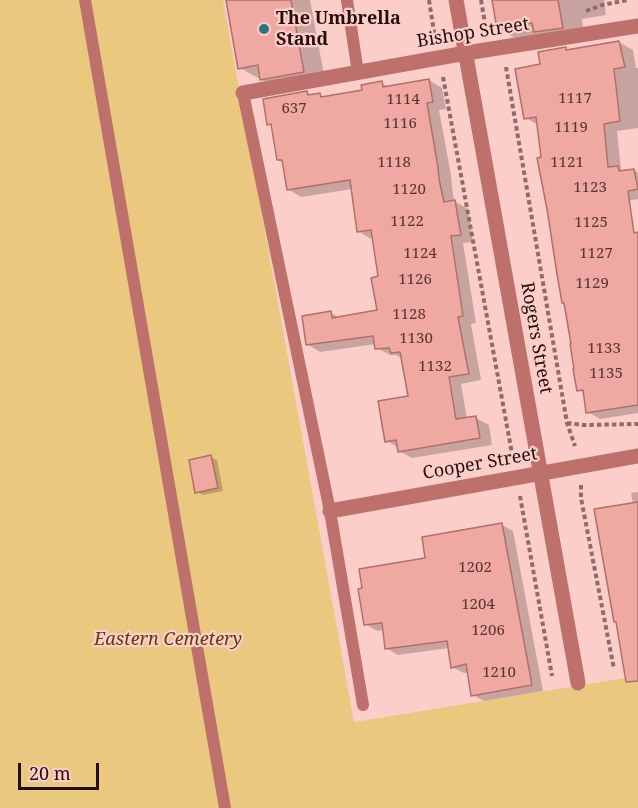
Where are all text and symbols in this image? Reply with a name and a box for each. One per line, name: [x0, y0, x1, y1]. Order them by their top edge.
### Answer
place label: The Umbrella Stand: [276, 8, 401, 50]
street label: Bishop Street: [415, 13, 531, 53]
marker: The Umbrella Stand: [257, 22, 271, 36]
house number: 1117: [558, 90, 592, 108]
house number: 1114: [386, 91, 420, 109]
house number: 637: [281, 100, 307, 118]
house number: 1116: [383, 115, 417, 133]
house number: 1119: [554, 119, 588, 137]
house number: 1118: [377, 154, 411, 172]
house number: 1121: [550, 154, 584, 172]
house number: 1123: [573, 179, 607, 197]
house number: 1120: [392, 181, 426, 199]
house number: 1122: [390, 213, 424, 231]
house number: 1125: [574, 214, 608, 232]
house number: 1124: [403, 245, 437, 263]
house number: 1127: [579, 245, 613, 263]
house number: 1126: [398, 271, 432, 289]
house number: 1129: [575, 275, 609, 293]
street label: Rogers Street: [516, 280, 556, 396]
house number: 1128: [392, 306, 426, 324]
house number: 1130: [399, 330, 433, 348]
house number: 1133: [587, 340, 621, 358]
house number: 1132: [418, 358, 452, 376]
house number: 1135: [589, 365, 623, 383]
street label: Cooper Street: [421, 443, 539, 485]
house number: 1202: [458, 559, 492, 577]
house number: 1204: [461, 596, 495, 614]
house number: 1206: [471, 622, 505, 640]
park label: Eastern Cemetery: [94, 629, 242, 651]
house number: 1210: [482, 664, 516, 682]
scale bar: [21, 751, 102, 789]
text: 20 m: [29, 761, 71, 785]

